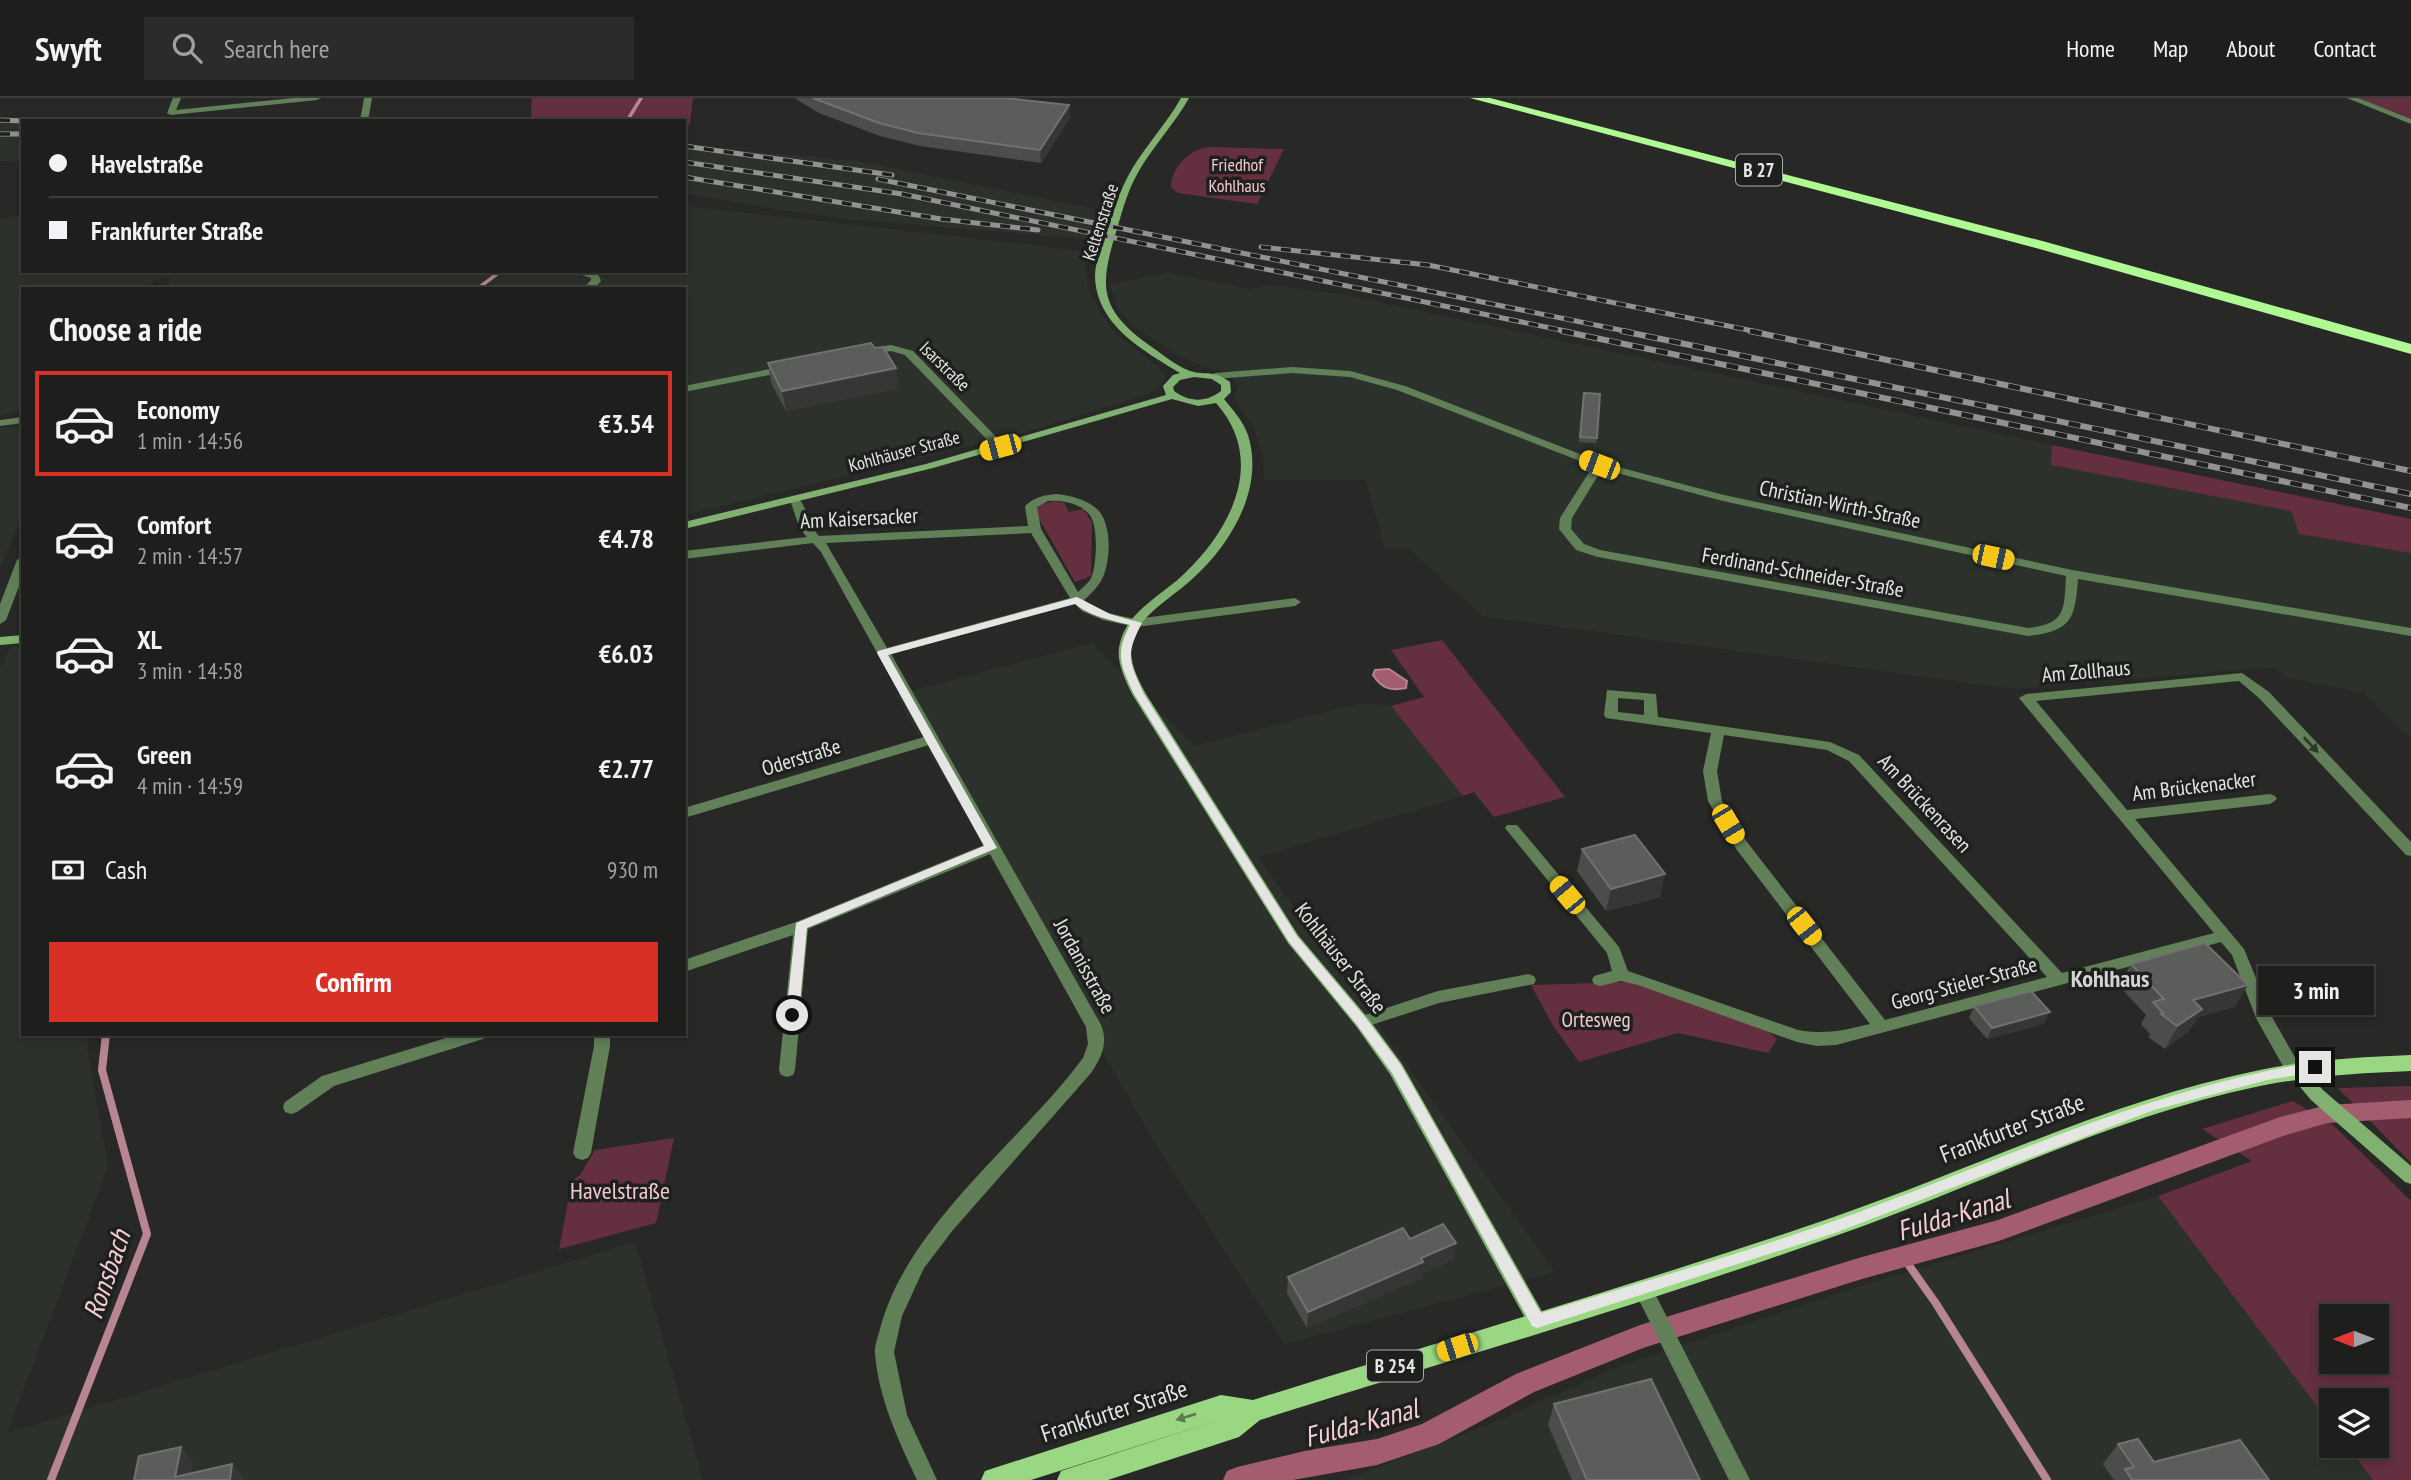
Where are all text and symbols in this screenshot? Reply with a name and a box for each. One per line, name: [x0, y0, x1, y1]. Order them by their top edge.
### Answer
search box: [144, 17, 634, 80]
text: Swyft: [35, 27, 102, 70]
icon: search: [168, 29, 206, 67]
text: Search here: [224, 32, 329, 65]
text: Home: [2066, 33, 2115, 64]
text: Map: [2153, 33, 2188, 64]
text: About: [2226, 33, 2275, 64]
text: Contact: [2313, 33, 2376, 64]
text: Havelstraße: [91, 147, 203, 180]
park label: Friedhof Kohlhaus: [1208, 153, 1266, 197]
road number: B 27: [1736, 155, 1782, 186]
street label: Keltenstraße: [1077, 181, 1123, 263]
text: Frankfurter Straße: [91, 214, 263, 247]
text: Choose a ride: [49, 308, 202, 350]
street label: Isarstraße: [915, 336, 975, 396]
icon: car: [53, 392, 116, 455]
text: Economy: [137, 393, 219, 426]
text: €3.54: [599, 407, 654, 440]
street label: Kohlhäuser Straße: [846, 425, 962, 477]
text: 1 min · 14:56: [137, 426, 243, 455]
car: [977, 431, 1024, 463]
car: [1576, 448, 1623, 482]
street label: Christian-Wirth-Straße: [1757, 474, 1923, 534]
street label: Am Kaisersacker: [799, 501, 919, 535]
icon: car: [53, 507, 116, 570]
text: Comfort: [137, 508, 211, 541]
text: €4.78: [599, 522, 654, 555]
text: 2 min · 14:57: [137, 541, 243, 570]
street label: Ferdinand-Schneider-Straße: [1700, 541, 1906, 603]
car: [1971, 542, 2016, 572]
icon: car: [53, 622, 116, 685]
text: XL: [137, 623, 162, 656]
text: €6.03: [599, 637, 654, 670]
street label: Am Zollhaus: [2041, 654, 2131, 688]
text: 3 min · 14:58: [137, 656, 243, 685]
street label: Oderstraße: [758, 732, 844, 782]
one-way arrow: [2302, 736, 2318, 753]
icon: car: [53, 737, 116, 800]
text: Green: [137, 738, 192, 771]
street label: Am Brückenrasen: [1872, 748, 1978, 858]
text: €2.77: [599, 752, 654, 785]
street label: Am Brückenacker: [2131, 765, 2258, 807]
text: 4 min · 14:59: [137, 771, 243, 800]
car: [1709, 801, 1748, 847]
icon: cash: [49, 851, 87, 889]
text: Cash: [105, 853, 147, 886]
text: 930 m: [607, 855, 658, 884]
car: [1546, 872, 1589, 918]
street label: Kohlhäuser Straße: [1289, 897, 1393, 1019]
car: [1783, 903, 1826, 949]
street label: Jordanisstraße: [1047, 913, 1122, 1018]
button: Confirm: [49, 942, 658, 1022]
street label: Georg-Stieler-Straße: [1888, 951, 2040, 1015]
district label: Kohlhaus: [2071, 963, 2149, 994]
callout: 3 min: [2257, 965, 2373, 1014]
text: 3 min: [2293, 976, 2339, 1005]
route start: [776, 999, 808, 1031]
park label: Ortesweg: [1562, 1006, 1630, 1033]
route end: [2299, 1051, 2331, 1083]
street label: Frankfurter Straße: [1935, 1086, 2089, 1170]
park label: Havelstraße: [570, 1175, 670, 1206]
water label: Fulda-Kanal: [1892, 1179, 2016, 1249]
water label: Ronsbach: [74, 1223, 139, 1323]
north arrow: [2319, 1304, 2389, 1374]
map controls: [2319, 1304, 2389, 1458]
car: [1434, 1331, 1481, 1363]
road number: B 254: [1367, 1350, 1423, 1382]
street label: Frankfurter Straße: [1037, 1373, 1191, 1449]
water label: Fulda-Kanal: [1300, 1388, 1424, 1455]
button: layers: [2319, 1388, 2389, 1458]
one-way arrow: [1176, 1412, 1197, 1422]

